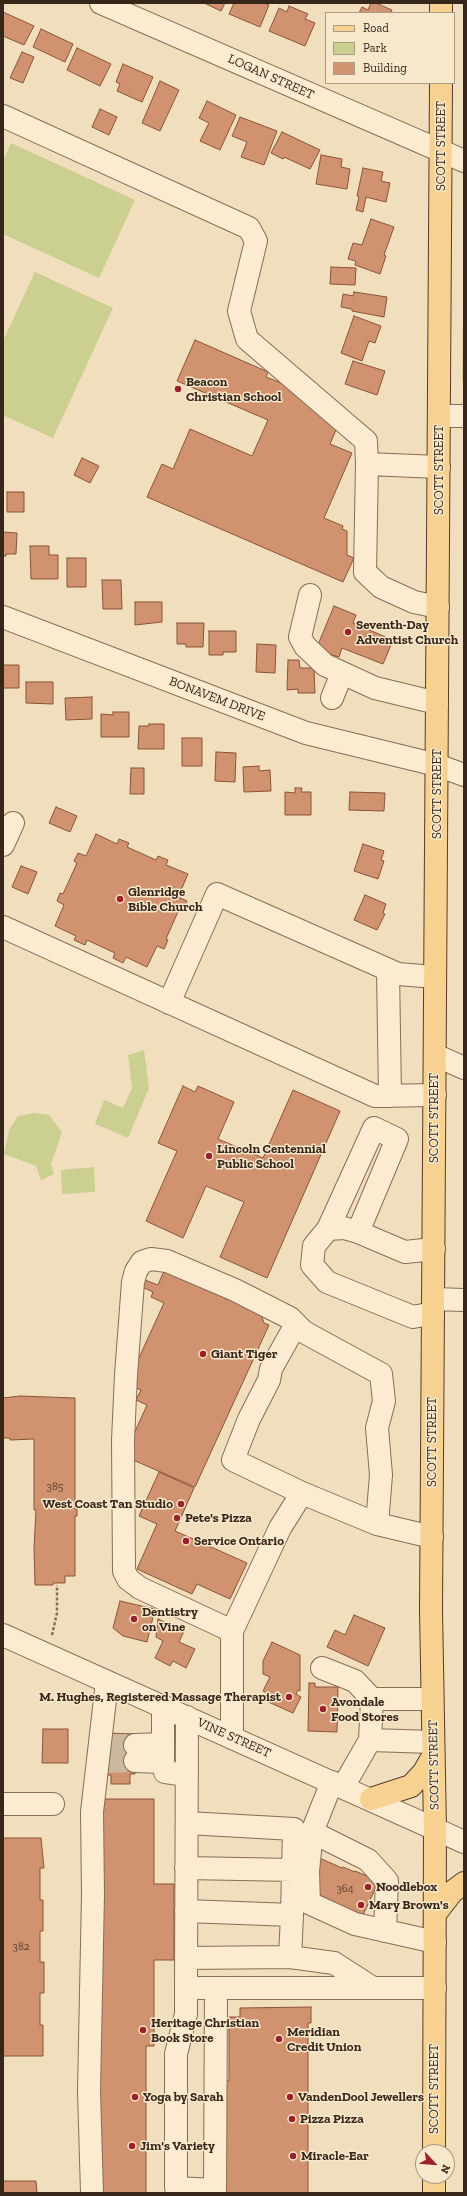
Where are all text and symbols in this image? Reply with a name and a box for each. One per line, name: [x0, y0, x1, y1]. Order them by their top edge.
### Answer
legend: [325, 12, 455, 84]
text: Road: [363, 21, 389, 35]
text: Park: [363, 41, 387, 55]
street label: LOGAN STREET: [225, 51, 317, 103]
text: Building: [363, 61, 407, 75]
street label: SCOTT STREET: [433, 101, 449, 191]
place label: Beacon Christian School: [186, 374, 282, 405]
marker: Beacon Christian School: [173, 384, 183, 394]
street label: SCOTT STREET: [431, 425, 447, 515]
place label: Seventh-Day Adventist Church: [356, 617, 458, 648]
marker: Seventh-Day Adventist Church: [343, 627, 353, 637]
street label: BONAVEM DRIVE: [167, 673, 267, 725]
street label: SCOTT STREET: [429, 749, 445, 839]
place label: Glenridge Bible Church: [128, 884, 202, 915]
marker: Glenridge Bible Church: [115, 894, 125, 904]
street label: SCOTT STREET: [426, 1073, 442, 1163]
place label: Lincoln Centennial Public School: [217, 1141, 326, 1172]
marker: Lincoln Centennial Public School: [204, 1151, 214, 1161]
place label: Giant Tiger: [211, 1346, 277, 1362]
marker: Giant Tiger: [198, 1349, 208, 1359]
street label: SCOTT STREET: [424, 1397, 440, 1487]
house number: 385: [47, 1480, 63, 1494]
place label: West Coast Tan Studio: [43, 1496, 173, 1512]
marker: West Coast Tan Studio: [176, 1499, 186, 1509]
place label: Pete's Pizza: [185, 1510, 252, 1526]
marker: Pete's Pizza: [172, 1513, 182, 1523]
place label: Service Ontario: [194, 1533, 284, 1549]
marker: Service Ontario: [181, 1536, 191, 1546]
place label: Dentistry on Vine: [142, 1604, 198, 1635]
marker: Dentistry on Vine: [129, 1614, 139, 1624]
place label: M. Hughes, Registered Massage Therapist: [39, 1689, 281, 1705]
marker: M. Hughes, Registered Massage Therapist: [284, 1692, 294, 1702]
place label: Avondale Food Stores: [331, 1694, 399, 1725]
marker: Avondale Food Stores: [318, 1704, 328, 1714]
street label: VINE STREET: [195, 1715, 273, 1761]
street label: SCOTT STREET: [425, 1720, 443, 1810]
place label: Noodlebox: [376, 1879, 437, 1895]
house number: 364: [336, 1882, 354, 1896]
marker: Noodlebox: [363, 1882, 373, 1892]
place label: Mary Brown's: [369, 1897, 449, 1913]
marker: Mary Brown's: [356, 1900, 366, 1910]
house number: 382: [13, 1940, 29, 1954]
place label: Heritage Christian Book Store: [151, 2015, 259, 2046]
place label: Meridian Credit Union: [287, 2024, 361, 2055]
marker: Heritage Christian Book Store: [138, 2025, 148, 2035]
marker: Meridian Credit Union: [274, 2034, 284, 2044]
street label: SCOTT STREET: [426, 2044, 442, 2134]
place label: Yoga by Sarah: [143, 2089, 224, 2105]
place label: VandenDool Jewellers: [298, 2089, 424, 2105]
marker: Yoga by Sarah: [130, 2092, 140, 2102]
marker: VandenDool Jewellers: [285, 2092, 295, 2102]
place label: Pizza Pizza: [300, 2111, 364, 2127]
marker: Pizza Pizza: [287, 2114, 297, 2124]
place label: Jim's Variety: [140, 2138, 215, 2154]
marker: Jim's Variety: [127, 2141, 137, 2151]
north arrow: [415, 2144, 455, 2184]
place label: Miracle-Ear: [301, 2148, 369, 2164]
marker: Miracle-Ear: [288, 2151, 298, 2161]
text: N: [438, 2162, 453, 2176]

